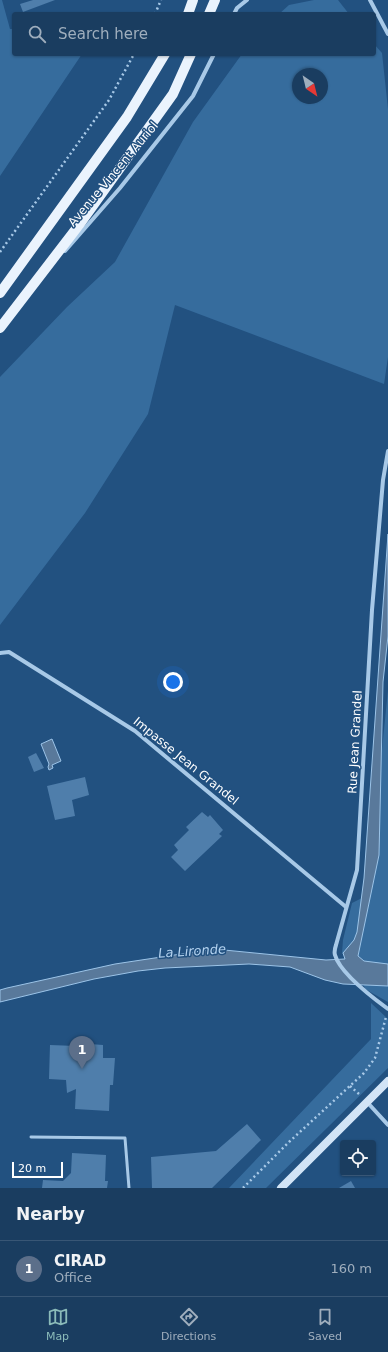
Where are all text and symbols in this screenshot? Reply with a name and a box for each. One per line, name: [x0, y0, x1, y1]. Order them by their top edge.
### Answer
search box: [12, 12, 376, 56]
icon: search: [26, 23, 48, 45]
text: Search here: [58, 25, 148, 43]
north arrow: [292, 68, 328, 104]
street label: Avenue Vincent Auriol: [65, 119, 161, 229]
your location: [163, 672, 183, 692]
street label: Rue Jean Grandel: [345, 690, 365, 794]
street label: Impasse Jean Grandel: [131, 714, 241, 808]
water label: La Lironde: [158, 941, 226, 961]
pin: 1: [69, 1036, 95, 1069]
map controls: [340, 1140, 376, 1176]
button: locate: [340, 1140, 376, 1176]
scale bar: [12, 1160, 63, 1179]
text: 20 m: [18, 1162, 46, 1175]
text: Nearby: [16, 1204, 85, 1224]
text: CIRAD: [54, 1252, 106, 1270]
text: 1: [24, 1261, 34, 1276]
text: 160 m: [330, 1261, 372, 1276]
text: Office: [54, 1270, 92, 1285]
tab: Map: [46, 1306, 69, 1343]
tab: Directions: [161, 1306, 216, 1343]
tab: Saved: [308, 1306, 342, 1343]

